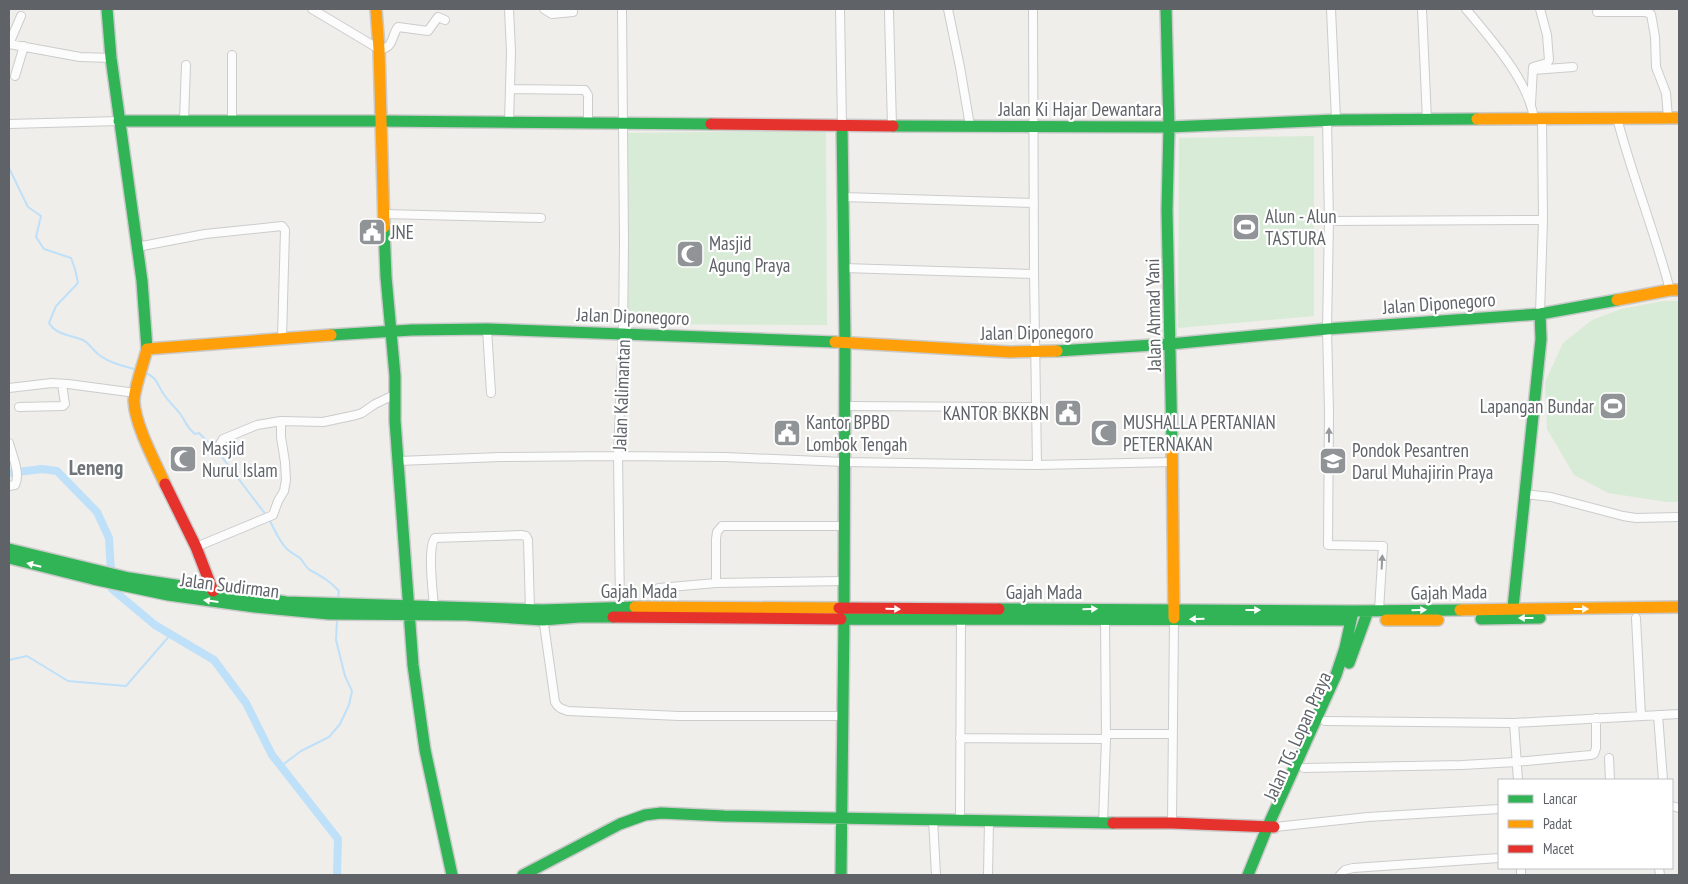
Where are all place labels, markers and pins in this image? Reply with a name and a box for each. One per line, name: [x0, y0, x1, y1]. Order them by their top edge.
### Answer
place label: Alun - Alun TASTURA: [1265, 204, 1337, 250]
sports icon: Alun - Alun TASTURA: [1231, 212, 1261, 242]
public building icon: JNE: [357, 217, 387, 247]
place label: JNE: [390, 220, 414, 244]
place label: Masjid Agung Praya: [709, 231, 790, 277]
mosque icon: Masjid Agung Praya: [675, 239, 705, 269]
sports icon: Lapangan Bundar: [1598, 391, 1628, 421]
place label: Lapangan Bundar: [1480, 394, 1595, 418]
public building icon: KANTOR BKKBN: [1053, 398, 1083, 428]
place label: KANTOR BKKBN: [943, 401, 1049, 425]
place label: Kantor BPBD Lombok Tengah: [806, 410, 907, 456]
place label: MUSHALLA PERTANIAN PETERNAKAN: [1123, 410, 1276, 456]
public building icon: Kantor BPBD Lombok Tengah: [772, 418, 802, 448]
mosque icon: MUSHALLA PERTANIAN PETERNAKAN: [1089, 418, 1119, 448]
place label: Masjid Nurul Islam: [202, 436, 278, 482]
place label: Pondok Pesantren Darul Muhajirin Praya: [1352, 438, 1493, 484]
mosque icon: Masjid Nurul Islam: [168, 444, 198, 474]
school or university icon: Pondok Pesantren Darul Muhajirin Praya: [1318, 446, 1348, 476]

